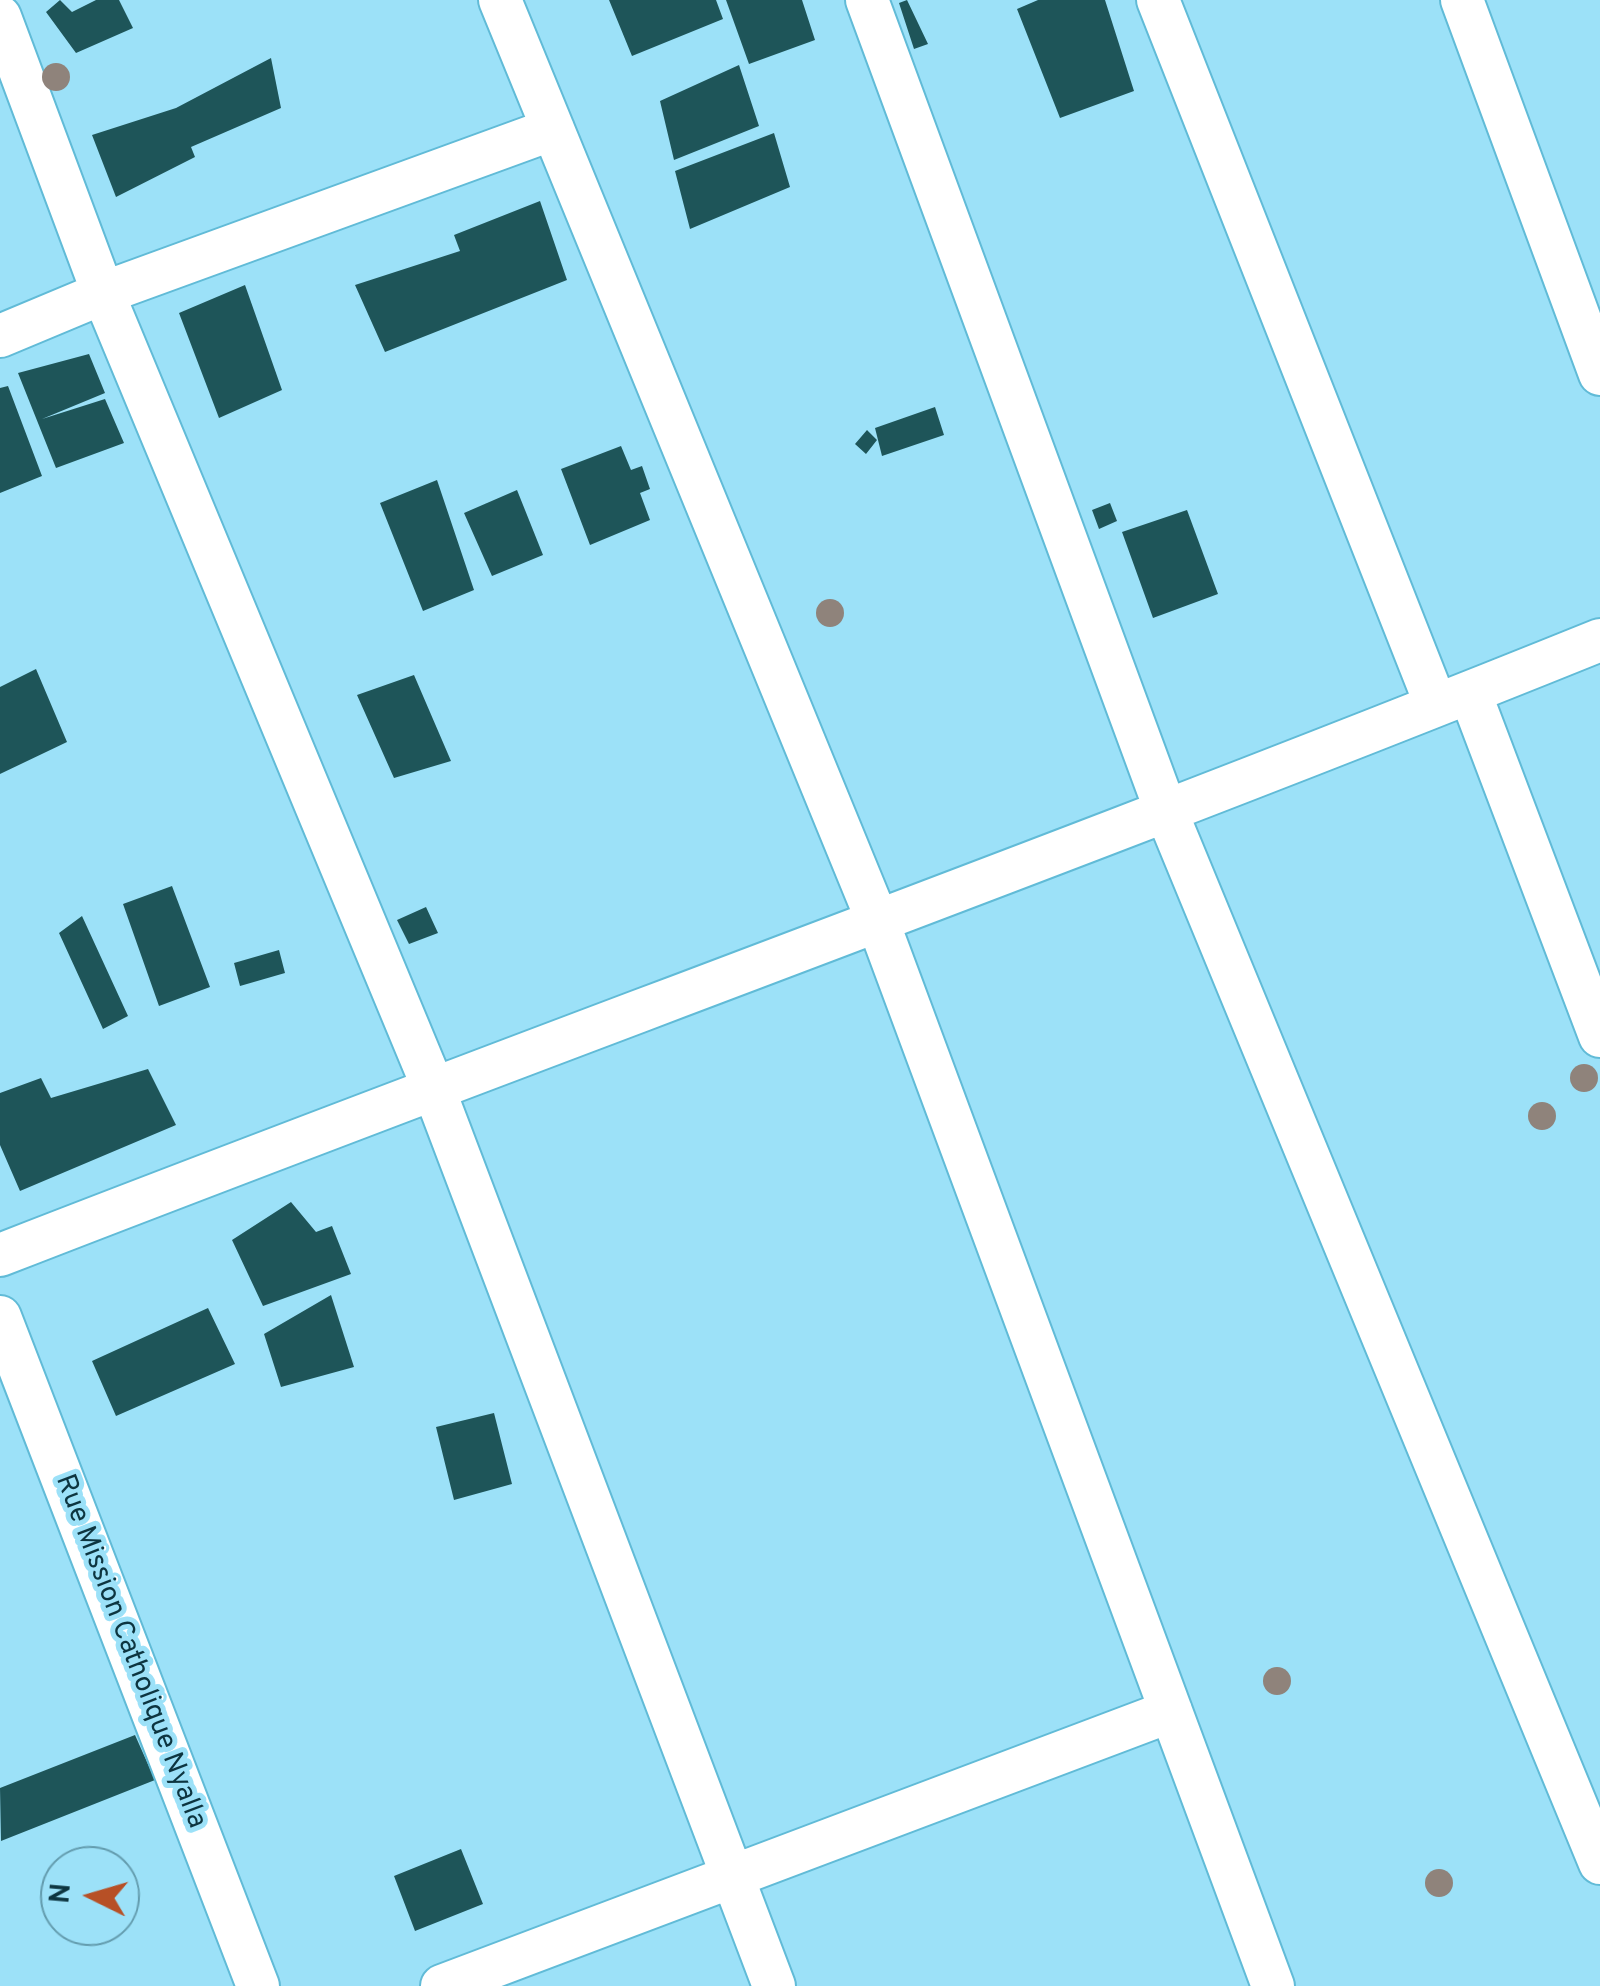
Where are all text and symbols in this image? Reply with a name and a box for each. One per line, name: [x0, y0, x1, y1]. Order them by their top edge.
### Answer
street label: Rue Mission Catholique Nyalla: [46, 1470, 212, 1834]
north arrow: [40, 1846, 140, 1946]
text: N: [43, 1882, 81, 1905]

